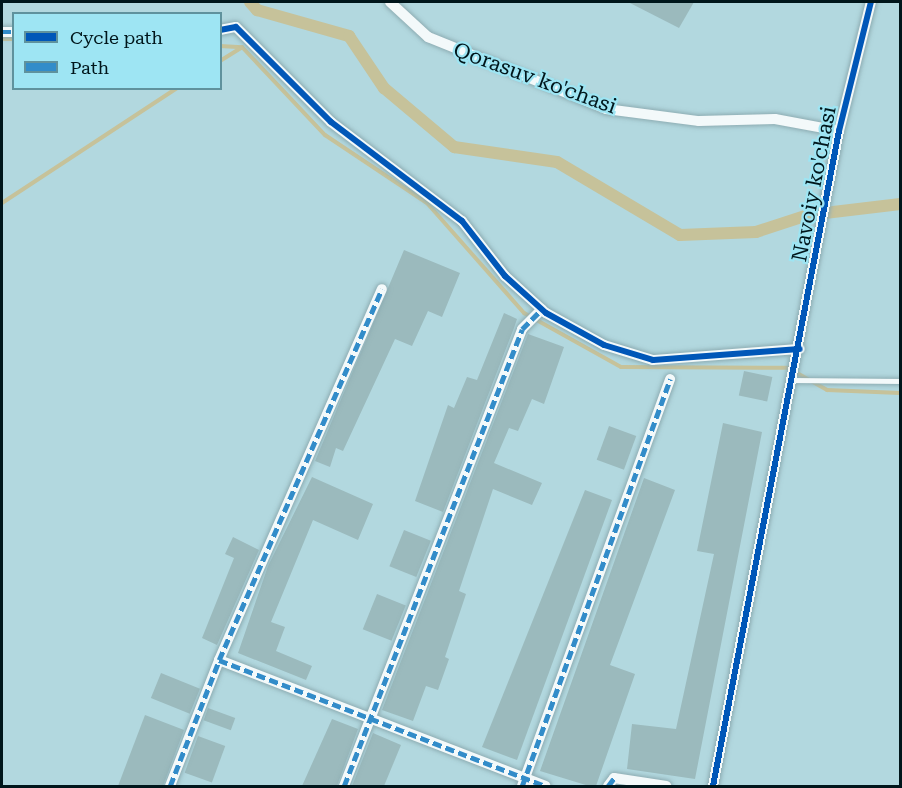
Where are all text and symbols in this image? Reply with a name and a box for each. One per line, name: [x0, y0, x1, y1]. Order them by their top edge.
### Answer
legend: [12, 12, 222, 90]
text: Cycle path: [70, 27, 163, 48]
street label: Qorasuv ko'chasi: [450, 37, 620, 119]
text: Path: [70, 57, 109, 78]
street label: Navoiy ko'chasi: [787, 104, 841, 264]

